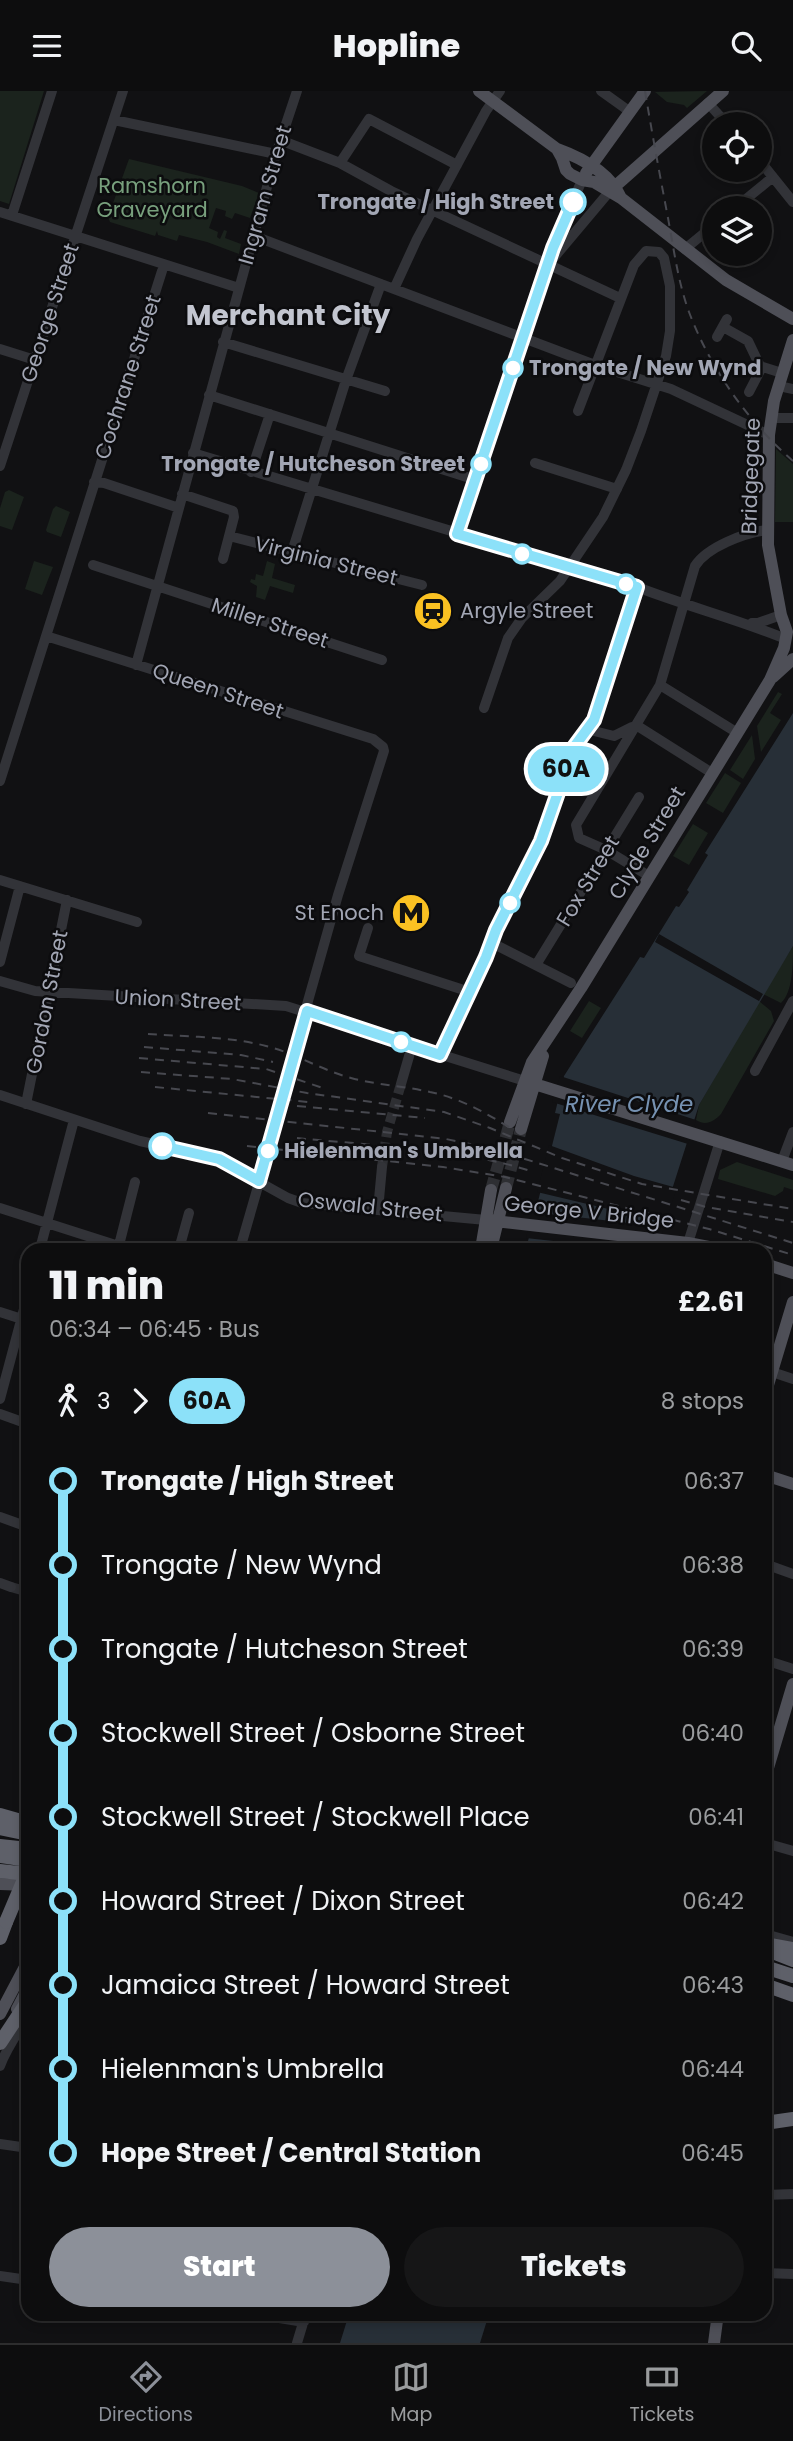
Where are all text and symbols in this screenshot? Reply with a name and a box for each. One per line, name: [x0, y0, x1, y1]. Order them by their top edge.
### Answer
text: Hopline: [333, 23, 460, 68]
icon: menu: [28, 27, 66, 65]
icon: search: [727, 27, 765, 65]
map controls: [702, 112, 772, 266]
button: locate: [702, 112, 772, 182]
street label: Ingram Street: [231, 122, 298, 268]
park label: Ramshorn Graveyard: [96, 171, 208, 224]
place label: Trongate / High Street: [317, 187, 554, 216]
marker: Trongate / High Street: [560, 189, 586, 215]
button: layers: [702, 196, 772, 266]
street label: George Street: [13, 239, 86, 386]
street label: Cochrane Street: [87, 291, 168, 463]
district label: Merchant City: [186, 296, 391, 335]
place label: Trongate / New Wynd: [529, 353, 761, 382]
marker: Trongate / New Wynd: [503, 358, 523, 378]
street label: Bridgegate: [734, 417, 767, 535]
place label: Trongate / Hutcheson Street: [161, 449, 465, 478]
marker: Trongate / Hutcheson Street: [471, 454, 491, 474]
street label: Virginia Street: [252, 529, 401, 592]
unlabelled marker: [512, 544, 532, 564]
unlabelled marker: [616, 574, 636, 594]
street label: Miller Street: [208, 590, 332, 655]
station icon: Argyle Street: [412, 590, 454, 632]
place label: Argyle Street: [460, 596, 593, 625]
street label: Queen Street: [149, 656, 288, 725]
line badge: 60A: [526, 746, 606, 792]
text: 60A: [542, 752, 590, 785]
street label: Clyde Street: [601, 781, 692, 905]
street label: Fox Street: [549, 830, 626, 932]
metro station icon: St Enoch: [390, 892, 432, 934]
unlabelled marker: [500, 893, 520, 913]
place label: St Enoch: [295, 898, 384, 927]
street label: Gordon Street: [18, 928, 75, 1076]
street label: Union Street: [114, 982, 242, 1017]
unlabelled marker: [391, 1032, 411, 1052]
water label: River Clyde: [565, 1088, 693, 1120]
unlabelled marker: [149, 1133, 175, 1159]
place label: Hielenman's Umbrella: [284, 1136, 523, 1165]
marker: Hielenman's Umbrella: [258, 1141, 278, 1161]
street label: Oswald Street: [296, 1184, 444, 1229]
street label: George V Bridge: [503, 1188, 675, 1235]
text: 11 min: [49, 1259, 164, 1312]
text: £2.61: [678, 1284, 744, 1320]
text: 06:34 – 06:45 · Bus: [49, 1313, 260, 1345]
icon: walk: [49, 1382, 87, 1420]
icon: forward: [121, 1382, 159, 1420]
text: 60A: [183, 1384, 231, 1417]
text: 3: [97, 1385, 111, 1417]
text: 8 stops: [661, 1385, 744, 1417]
text: Trongate / High Street: [101, 1463, 394, 1499]
text: 06:37: [684, 1465, 744, 1497]
text: Trongate / New Wynd: [101, 1547, 382, 1583]
text: 06:38: [682, 1549, 744, 1581]
text: Trongate / Hutcheson Street: [101, 1631, 468, 1667]
text: 06:39: [682, 1633, 744, 1665]
text: Stockwell Street / Osborne Street: [101, 1715, 525, 1751]
text: 06:40: [681, 1717, 744, 1749]
text: Stockwell Street / Stockwell Place: [101, 1799, 530, 1835]
text: 06:41: [688, 1801, 744, 1833]
text: Howard Street / Dixon Street: [101, 1883, 465, 1919]
text: 06:42: [682, 1885, 744, 1917]
text: Jamaica Street / Howard Street: [101, 1967, 510, 2003]
text: 06:43: [682, 1969, 744, 2001]
text: Hielenman's Umbrella: [101, 2051, 384, 2087]
text: 06:44: [681, 2053, 744, 2085]
text: Hope Street / Central Station: [101, 2135, 481, 2171]
text: 06:45: [681, 2137, 744, 2169]
button: Start: [49, 2227, 390, 2307]
button: Tickets: [404, 2227, 744, 2307]
tab: Directions: [99, 2358, 193, 2429]
tab: Map: [390, 2358, 432, 2429]
tab: Tickets: [629, 2358, 694, 2429]

